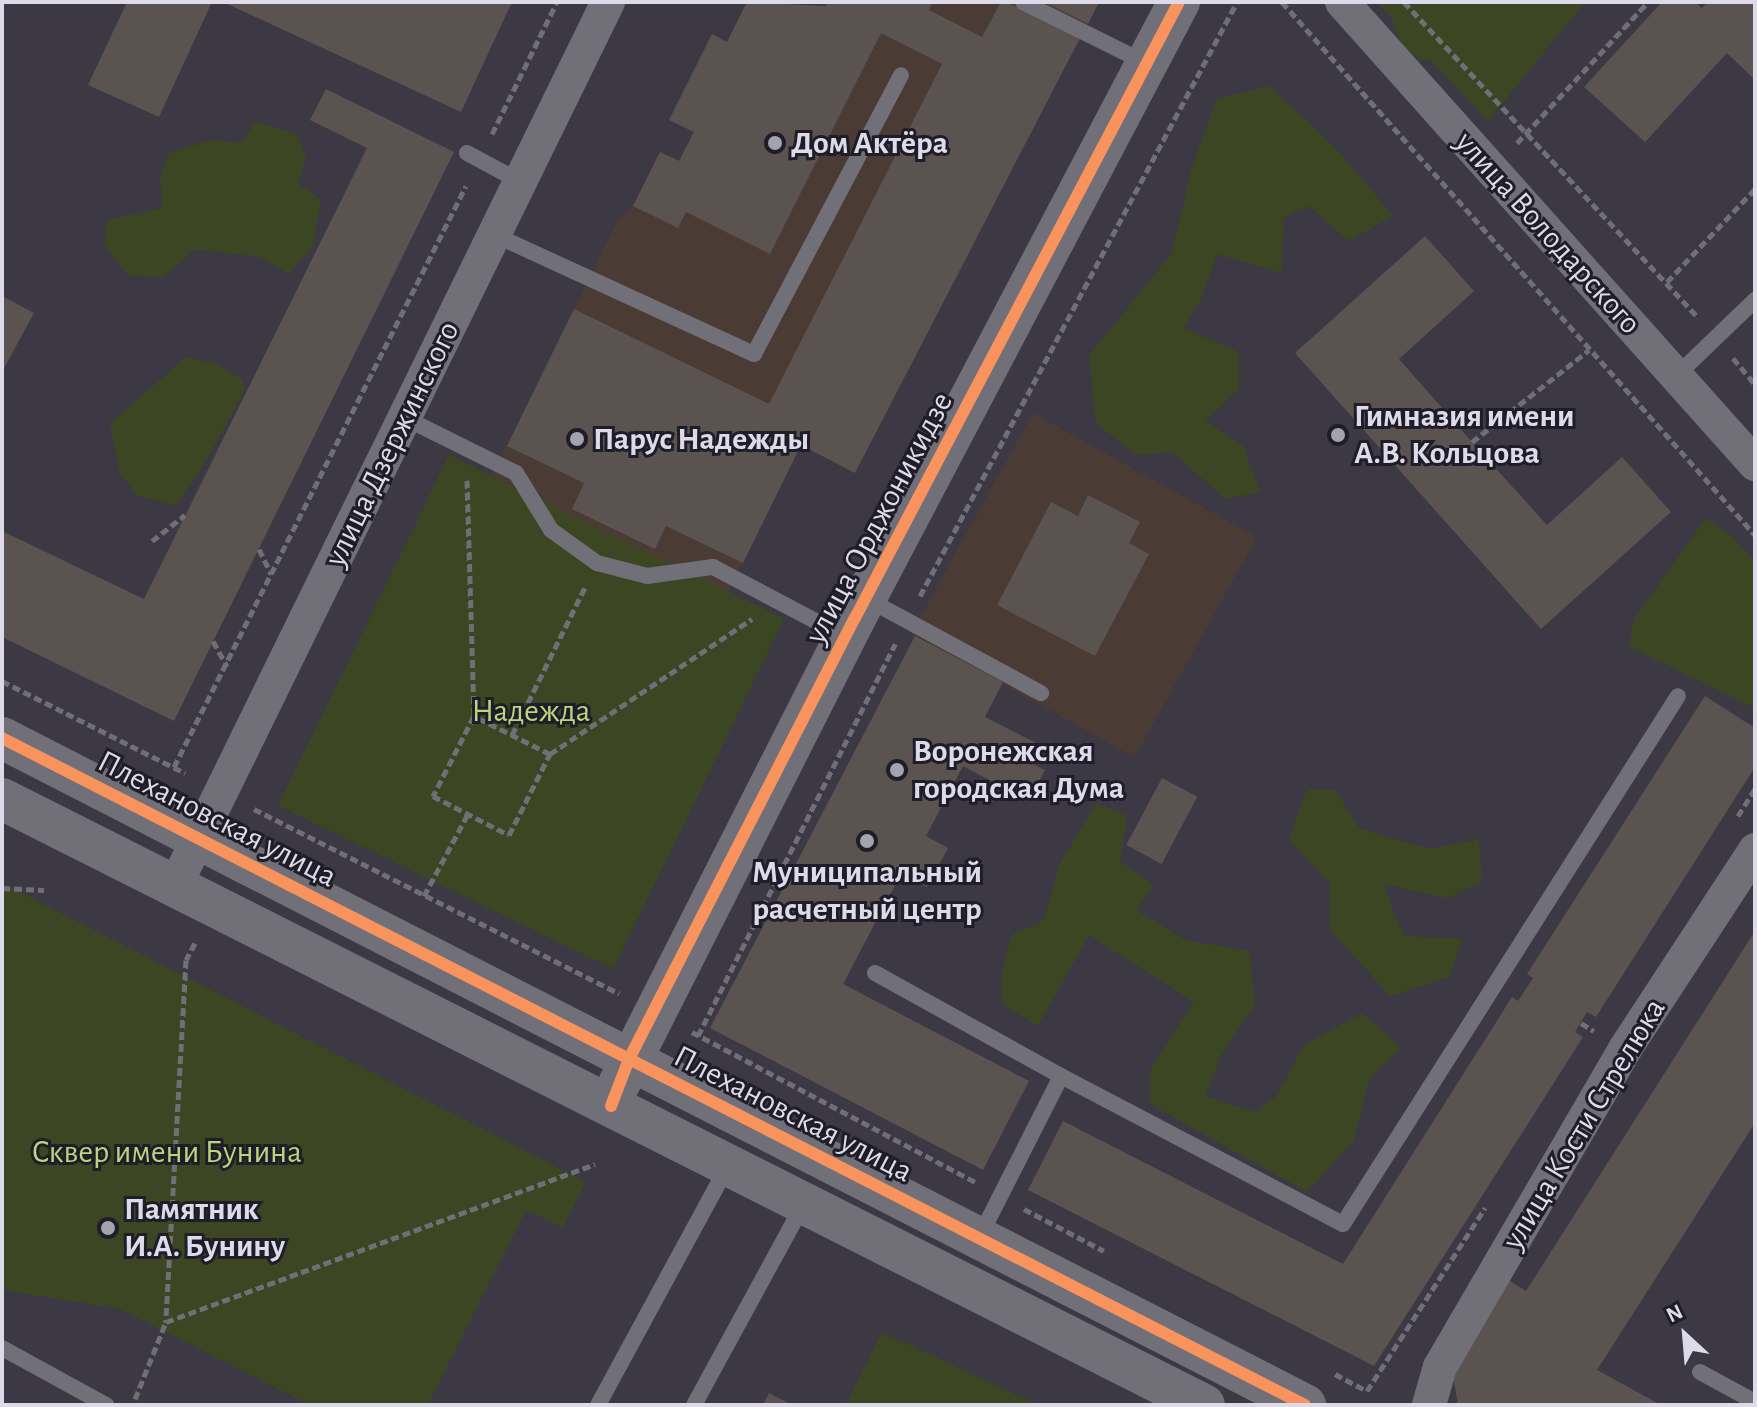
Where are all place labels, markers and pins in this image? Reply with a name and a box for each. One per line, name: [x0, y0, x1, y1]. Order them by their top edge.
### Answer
place label: Дом Актёра: [791, 124, 948, 162]
marker: Дом Актёра: [766, 134, 784, 152]
place label: Гимназия имени А.В. Кольцова: [1354, 398, 1574, 473]
place label: Парус Надежды: [593, 420, 809, 458]
marker: Гимназия имени А.В. Кольцова: [1329, 426, 1347, 444]
marker: Парус Надежды: [568, 430, 586, 448]
place label: Воронежская городская Дума: [913, 733, 1124, 808]
marker: Воронежская городская Дума: [888, 761, 906, 779]
marker: Муниципальный расчетный центр: [858, 832, 876, 850]
place label: Муниципальный расчетный центр: [752, 854, 982, 929]
place label: Памятник И.А. Бунину: [124, 1191, 285, 1266]
marker: Памятник И.А. Бунину: [99, 1219, 117, 1237]

